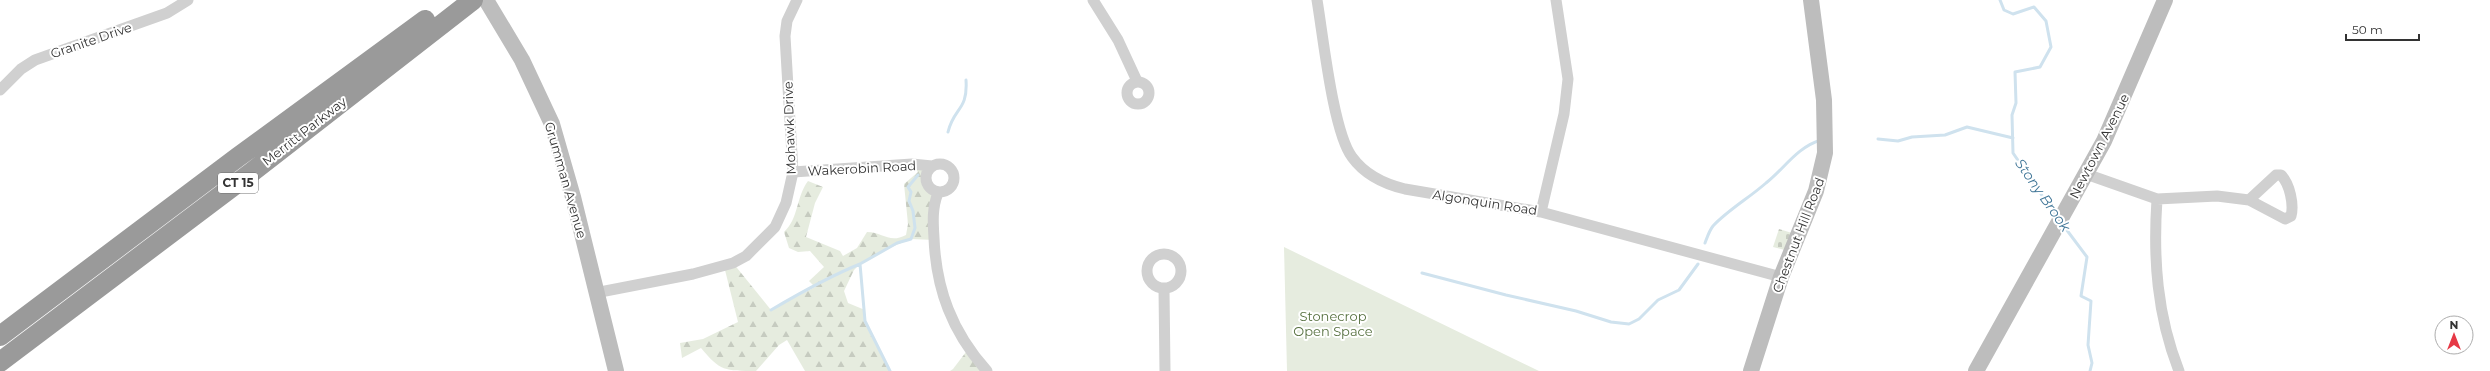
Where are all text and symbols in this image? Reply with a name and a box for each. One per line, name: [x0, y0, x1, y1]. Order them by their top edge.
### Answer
scale bar: [2346, 16, 2419, 42]
street label: Granite Drive: [48, 19, 134, 61]
text: 50 m: [2352, 22, 2383, 37]
street label: Mohawk Drive: [779, 81, 799, 175]
street label: Newtown Avenue: [2066, 91, 2132, 201]
street label: Merritt Parkway: [259, 93, 350, 169]
street label: Grumman Avenue: [542, 120, 590, 240]
water label: Stony Brook: [2011, 155, 2075, 236]
street label: Wakerobin Road: [807, 157, 917, 179]
road number: CT 15: [218, 173, 258, 193]
street label: Chestnut Hill Road: [1769, 175, 1827, 295]
street label: Algonquin Road: [1431, 186, 1539, 218]
park label: Stonecrop Open Space: [1293, 308, 1373, 339]
north arrow: [2434, 315, 2474, 355]
text: N: [2450, 318, 2458, 332]

